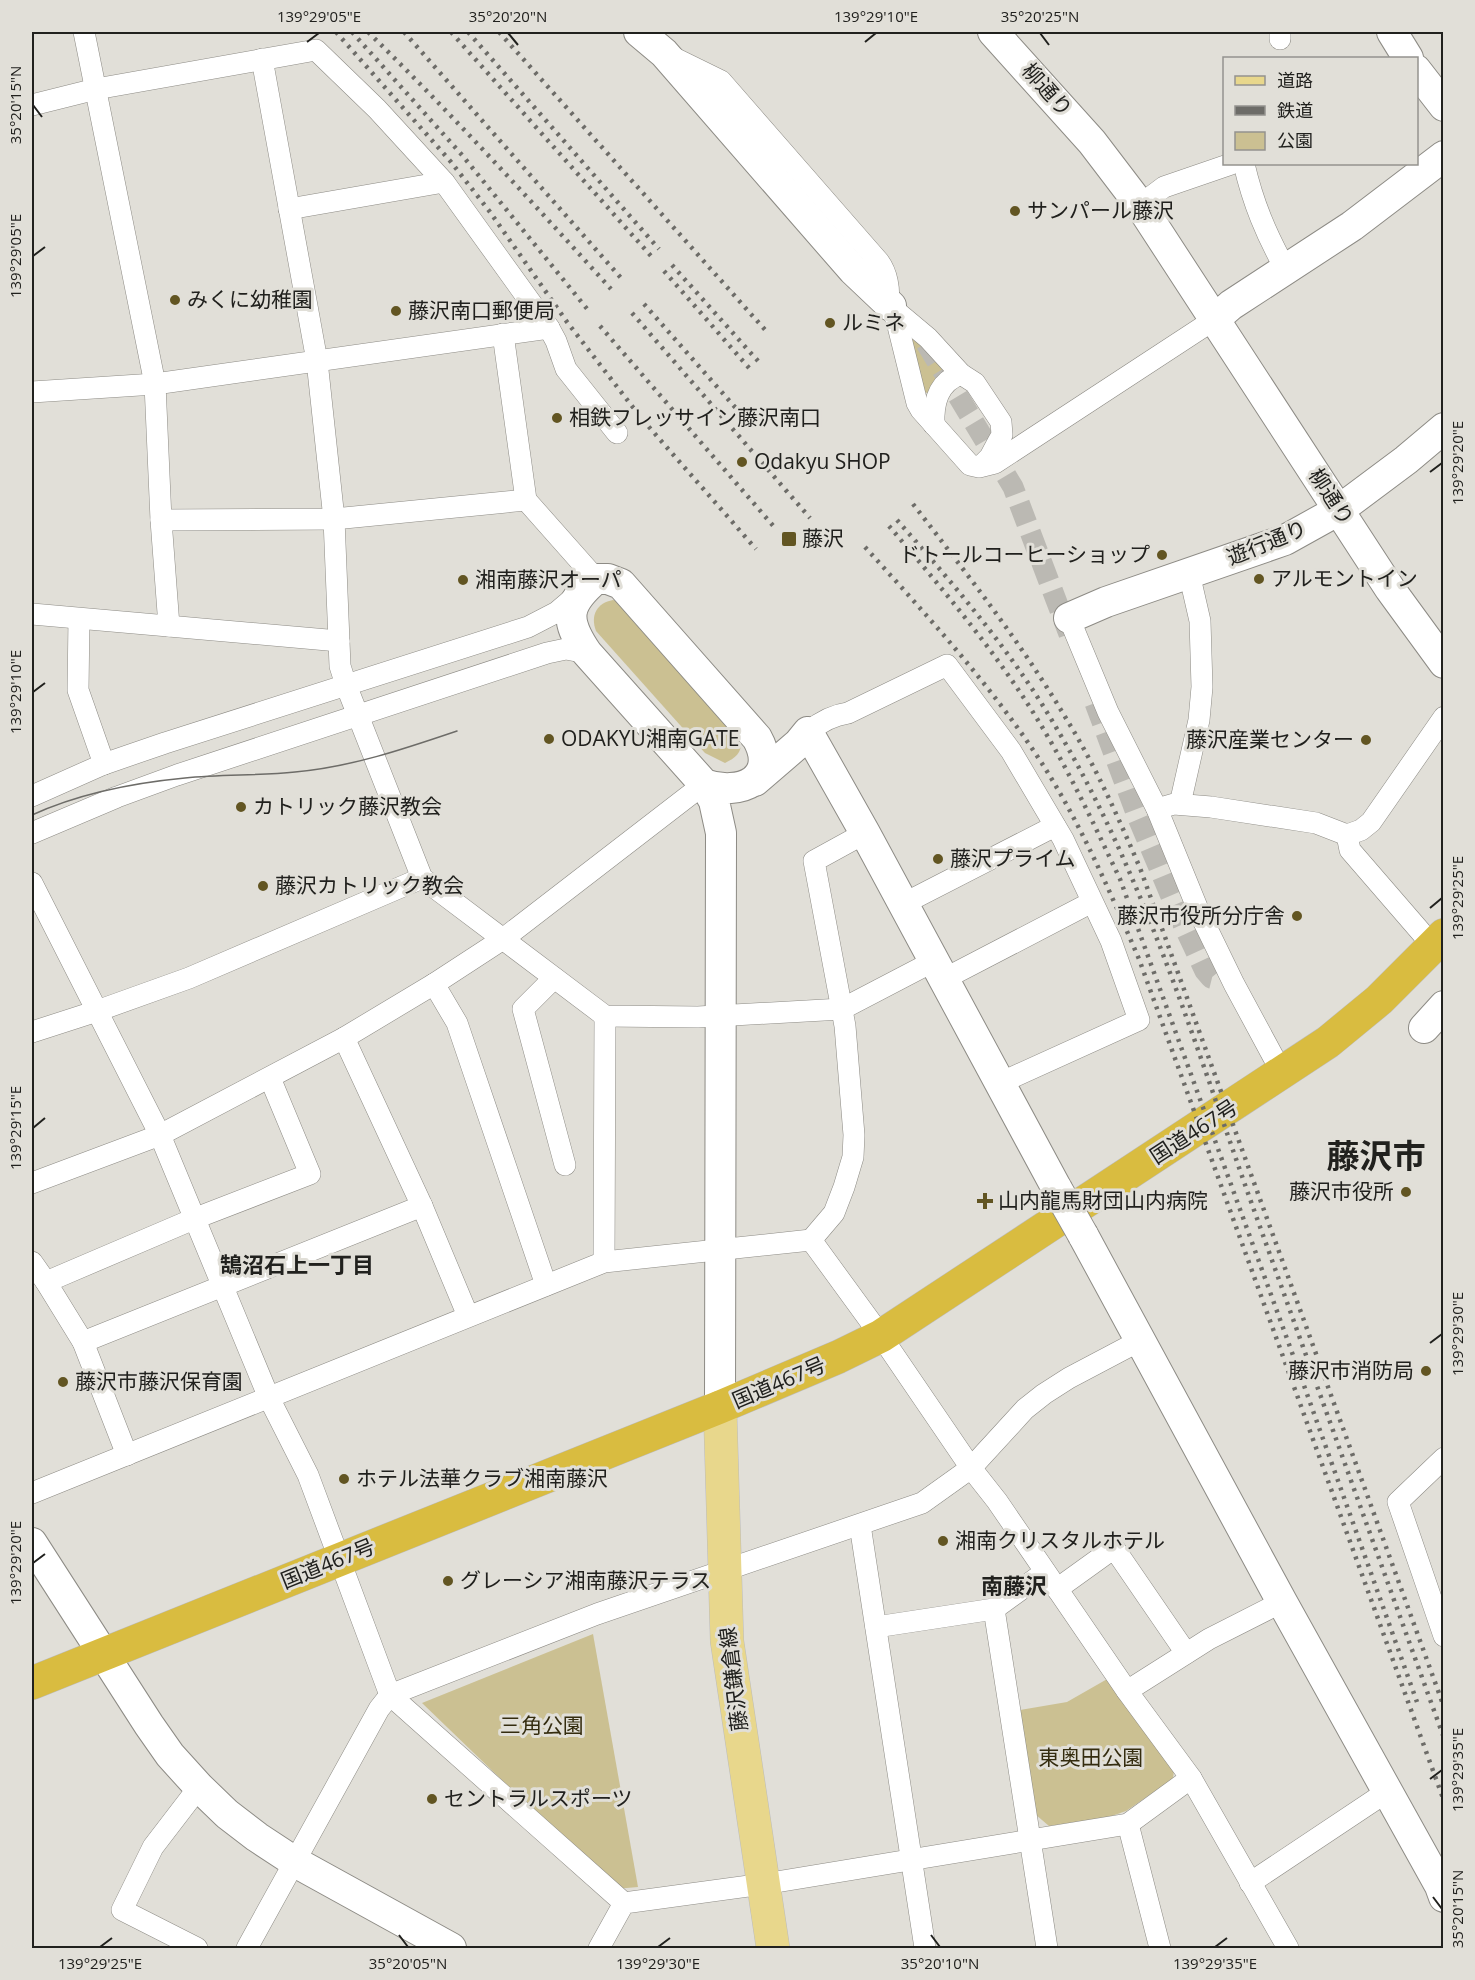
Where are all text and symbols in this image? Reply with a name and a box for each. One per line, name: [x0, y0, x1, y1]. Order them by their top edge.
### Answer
text: 139°29'05"E: [277, 6, 361, 26]
text: 35°20'20"N: [469, 6, 547, 26]
text: 139°29'10"E: [834, 6, 918, 26]
text: 35°20'25"N: [1001, 6, 1079, 26]
street label: 柳通り: [1016, 57, 1079, 122]
legend: [1223, 57, 1418, 165]
text: 35°20'15"N: [5, 66, 25, 144]
text: 道路: [1277, 68, 1313, 92]
text: 鉄道: [1277, 98, 1313, 122]
text: 公園: [1277, 128, 1313, 152]
place label: サンパール藤沢: [1027, 196, 1174, 224]
marker: サンパール藤沢: [1008, 204, 1022, 218]
text: 139°29'05"E: [5, 214, 25, 298]
place label: みくに幼稚園: [187, 285, 313, 313]
marker: みくに幼稚園: [168, 293, 182, 307]
place label: 藤沢南口郵便局: [408, 296, 555, 324]
marker: 藤沢南口郵便局: [389, 304, 403, 318]
place label: ルミネ: [842, 308, 905, 336]
marker: ルミネ: [823, 316, 837, 330]
place label: 相鉄フレッサイン藤沢南口: [569, 403, 821, 431]
marker: 相鉄フレッサイン藤沢南口: [550, 411, 564, 425]
text: 139°29'20"E: [1447, 421, 1467, 505]
place label: Odakyu SHOP: [754, 447, 891, 475]
marker: Odakyu SHOP: [735, 455, 749, 469]
street label: 柳通り: [1303, 462, 1361, 530]
street label: 遊行通り: [1222, 513, 1311, 571]
place label: 藤沢: [802, 524, 844, 552]
marker: 藤沢: [780, 530, 798, 548]
place label: ドトールコーヒーショップ: [899, 540, 1150, 568]
marker: ドトールコーヒーショップ: [1155, 548, 1169, 562]
place label: アルモントイン: [1271, 564, 1418, 592]
place label: 湘南藤沢オーパ: [475, 565, 622, 593]
marker: アルモントイン: [1252, 572, 1266, 586]
marker: 湘南藤沢オーパ: [456, 573, 470, 587]
text: 139°29'10"E: [5, 650, 25, 734]
place label: ODAKYU湘南GATE: [561, 724, 740, 752]
place label: 藤沢産業センター: [1186, 725, 1354, 753]
marker: ODAKYU湘南GATE: [542, 732, 556, 746]
marker: 藤沢産業センター: [1359, 733, 1373, 747]
place label: カトリック藤沢教会: [253, 792, 442, 820]
marker: カトリック藤沢教会: [234, 800, 248, 814]
place label: 藤沢プライム: [950, 844, 1076, 872]
marker: 藤沢プライム: [931, 852, 945, 866]
text: 139°29'25"E: [1447, 856, 1467, 940]
place label: 藤沢カトリック教会: [275, 871, 464, 899]
marker: 藤沢カトリック教会: [256, 879, 270, 893]
place label: 藤沢市役所分庁舎: [1117, 901, 1285, 929]
marker: 藤沢市役所分庁舎: [1290, 909, 1304, 923]
text: 139°29'15"E: [5, 1086, 25, 1170]
street label: 国道467号: [1144, 1092, 1243, 1170]
district label: 藤沢市: [1327, 1133, 1426, 1178]
place label: 藤沢市役所: [1289, 1177, 1394, 1205]
marker: 藤沢市役所: [1399, 1185, 1413, 1199]
place label: 山内龍馬財団山内病院: [998, 1186, 1208, 1214]
marker: 山内龍馬財団山内病院: [976, 1192, 994, 1210]
district label: 鵠沼石上一丁目: [220, 1249, 374, 1279]
text: 139°29'30"E: [1447, 1292, 1467, 1376]
street label: 国道467号: [728, 1350, 830, 1414]
place label: 藤沢市消防局: [1288, 1356, 1414, 1384]
marker: 藤沢市消防局: [1419, 1364, 1433, 1378]
place label: 藤沢市藤沢保育園: [75, 1367, 243, 1395]
marker: 藤沢市藤沢保育園: [56, 1375, 70, 1389]
place label: ホテル法華クラブ湘南藤沢: [356, 1464, 608, 1492]
marker: ホテル法華クラブ湘南藤沢: [337, 1472, 351, 1486]
text: 139°29'20"E: [5, 1521, 25, 1605]
place label: 湘南クリスタルホテル: [955, 1526, 1165, 1554]
street label: 国道467号: [276, 1532, 379, 1595]
marker: 湘南クリスタルホテル: [936, 1534, 950, 1548]
place label: グレーシア湘南藤沢テラス: [460, 1566, 711, 1594]
district label: 南藤沢: [981, 1570, 1047, 1600]
marker: グレーシア湘南藤沢テラス: [441, 1574, 455, 1588]
street label: 藤沢鎌倉線: [713, 1625, 753, 1733]
park label: 三角公園: [500, 1711, 584, 1739]
text: 139°29'35"E: [1447, 1728, 1467, 1812]
park label: 東奥田公園: [1039, 1743, 1144, 1771]
place label: セントラルスポーツ: [444, 1784, 633, 1812]
marker: セントラルスポーツ: [425, 1792, 439, 1806]
text: 35°20'15"N: [1447, 1870, 1467, 1948]
text: 139°29'25"E: [58, 1953, 142, 1973]
text: 35°20'05"N: [369, 1953, 447, 1973]
text: 139°29'30"E: [616, 1953, 700, 1973]
text: 35°20'10"N: [901, 1953, 979, 1973]
text: 139°29'35"E: [1173, 1953, 1257, 1973]

